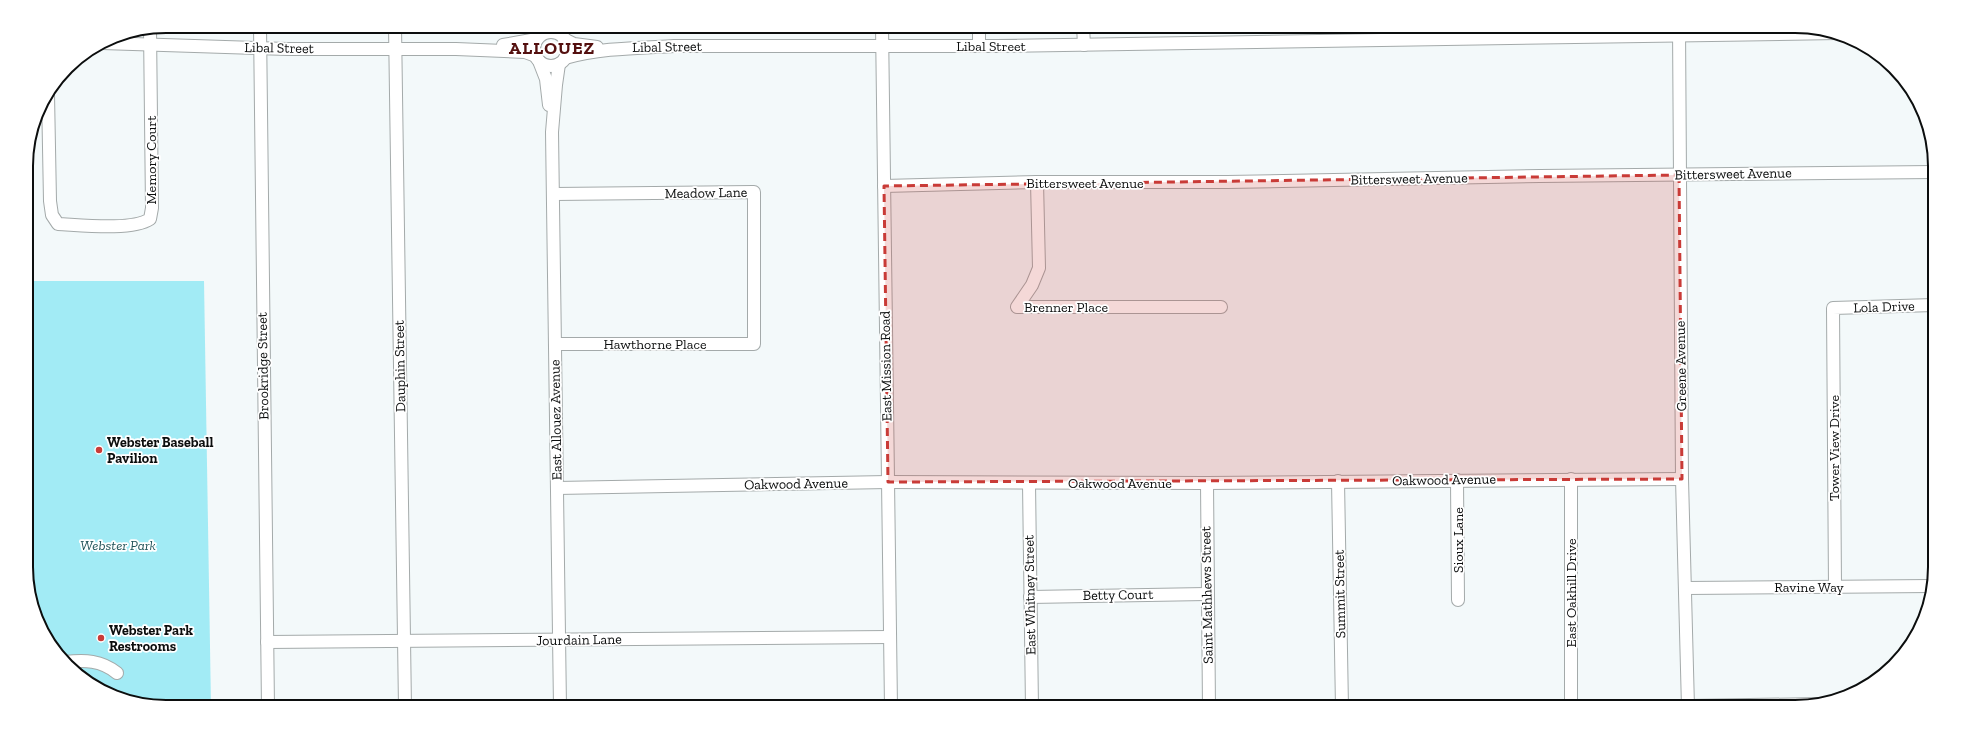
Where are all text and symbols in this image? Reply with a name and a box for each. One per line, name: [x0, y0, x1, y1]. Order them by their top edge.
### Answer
district label: ALLOUEZ: [509, 37, 595, 59]
street label: Libal Street: [632, 38, 703, 56]
street label: Libal Street: [956, 38, 1027, 55]
street label: Libal Street: [244, 39, 315, 57]
street label: Memory Court: [143, 115, 160, 204]
street label: Bittersweet Avenue: [1674, 164, 1792, 184]
street label: Bittersweet Avenue: [1350, 169, 1468, 189]
street label: Bittersweet Avenue: [1026, 175, 1144, 192]
street label: Meadow Lane: [665, 184, 748, 202]
street label: Lola Drive: [1853, 297, 1915, 317]
street label: Brenner Place: [1024, 299, 1108, 316]
street label: East Mission Road: [877, 310, 895, 421]
street label: Brookridge Street: [254, 311, 272, 420]
street label: Dauphin Street: [391, 319, 409, 412]
street label: Greene Avenue: [1672, 320, 1690, 411]
street label: Hawthorne Place: [603, 336, 707, 353]
street label: East Allouez Avenue: [546, 359, 566, 481]
street label: Tower View Drive: [1826, 395, 1843, 501]
place label: Webster Baseball Pavilion: [107, 434, 214, 467]
marker: Webster Baseball Pavilion: [94, 445, 104, 455]
street label: Oakwood Avenue: [1392, 471, 1497, 489]
street label: Oakwood Avenue: [744, 475, 849, 493]
street label: Oakwood Avenue: [1068, 475, 1172, 492]
street label: Sioux Lane: [1450, 507, 1467, 573]
street label: Saint Mathhews Street: [1197, 525, 1217, 664]
street label: East Whitney Street: [1020, 534, 1040, 655]
park label: Webster Park: [80, 537, 156, 554]
street label: East Oakhill Drive: [1563, 538, 1580, 648]
street label: Summit Street: [1331, 549, 1349, 638]
street label: Ravine Way: [1774, 579, 1845, 596]
street label: Betty Court: [1083, 586, 1154, 604]
place label: Webster Park Restrooms: [109, 622, 193, 655]
street label: Jourdain Lane: [536, 631, 622, 649]
marker: Webster Park Restrooms: [96, 633, 106, 643]

